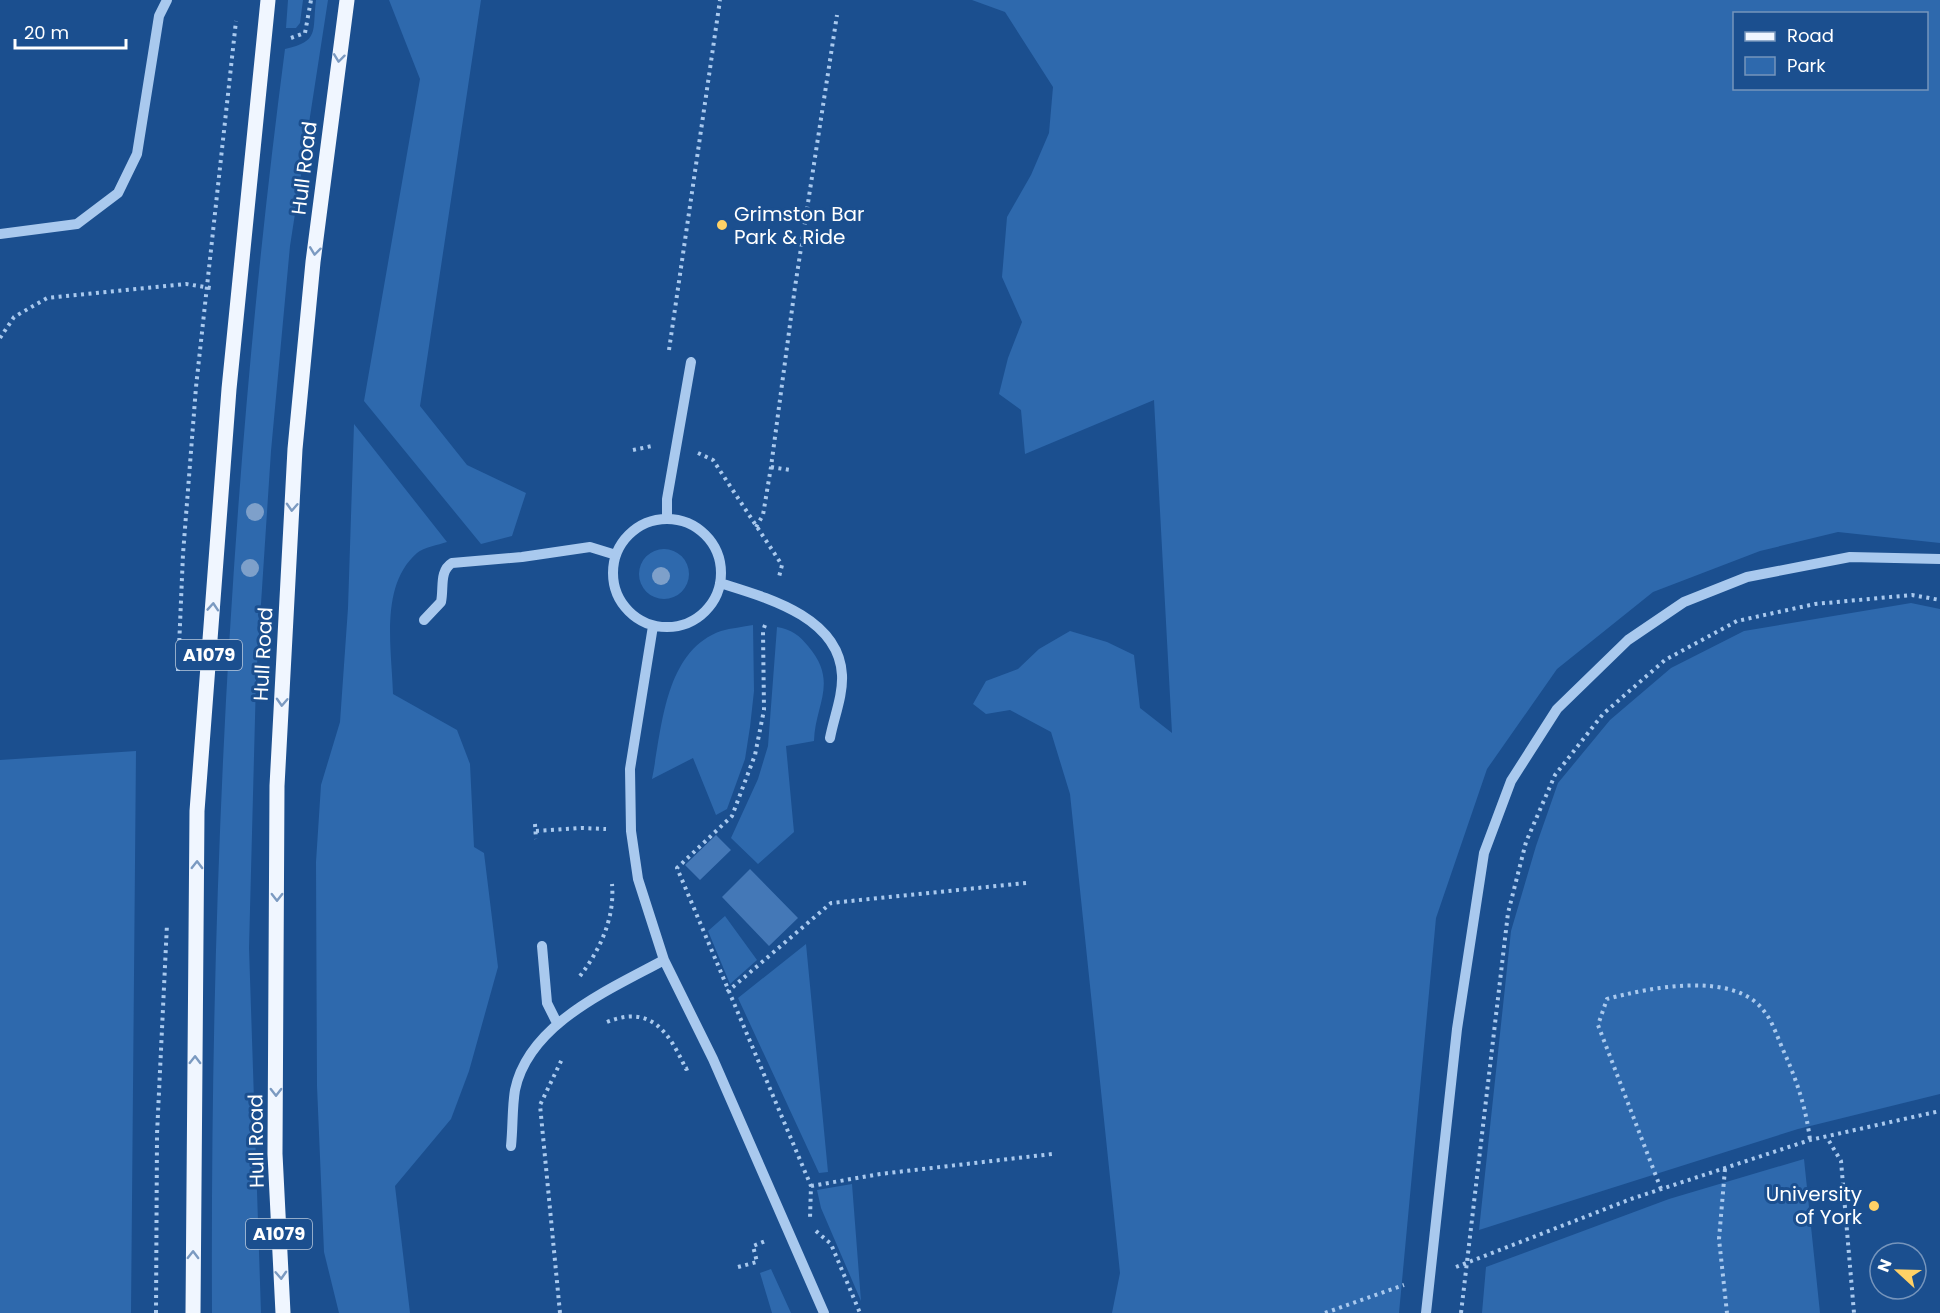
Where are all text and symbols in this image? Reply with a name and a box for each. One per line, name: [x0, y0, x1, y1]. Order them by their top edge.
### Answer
scale bar: [15, 12, 126, 50]
legend: [1733, 12, 1928, 90]
text: 20 m: [24, 20, 69, 45]
text: Road: [1787, 23, 1834, 48]
one-way arrow: [333, 53, 346, 63]
text: Park: [1787, 53, 1826, 78]
street label: Hull Road: [284, 120, 324, 216]
place label: Grimston Bar Park & Ride: [734, 200, 864, 251]
marker: Grimston Bar Park & Ride: [715, 218, 729, 232]
one-way arrow: [309, 247, 321, 256]
one-way arrow: [286, 503, 299, 512]
one-way arrow: [206, 603, 219, 612]
street label: Hull Road: [247, 606, 279, 702]
road number: A1079: [176, 640, 242, 670]
one-way arrow: [275, 698, 288, 707]
one-way arrow: [190, 860, 203, 869]
one-way arrow: [271, 893, 283, 902]
one-way arrow: [189, 1055, 201, 1064]
one-way arrow: [270, 1088, 282, 1097]
street label: Hull Road: [241, 1094, 271, 1188]
place label: University of York: [1766, 1180, 1863, 1231]
marker: University of York: [1867, 1199, 1881, 1213]
road number: A1079: [246, 1219, 312, 1249]
north arrow: [1868, 1241, 1928, 1301]
one-way arrow: [187, 1250, 199, 1259]
text: N: [1872, 1256, 1897, 1275]
one-way arrow: [275, 1271, 288, 1280]

